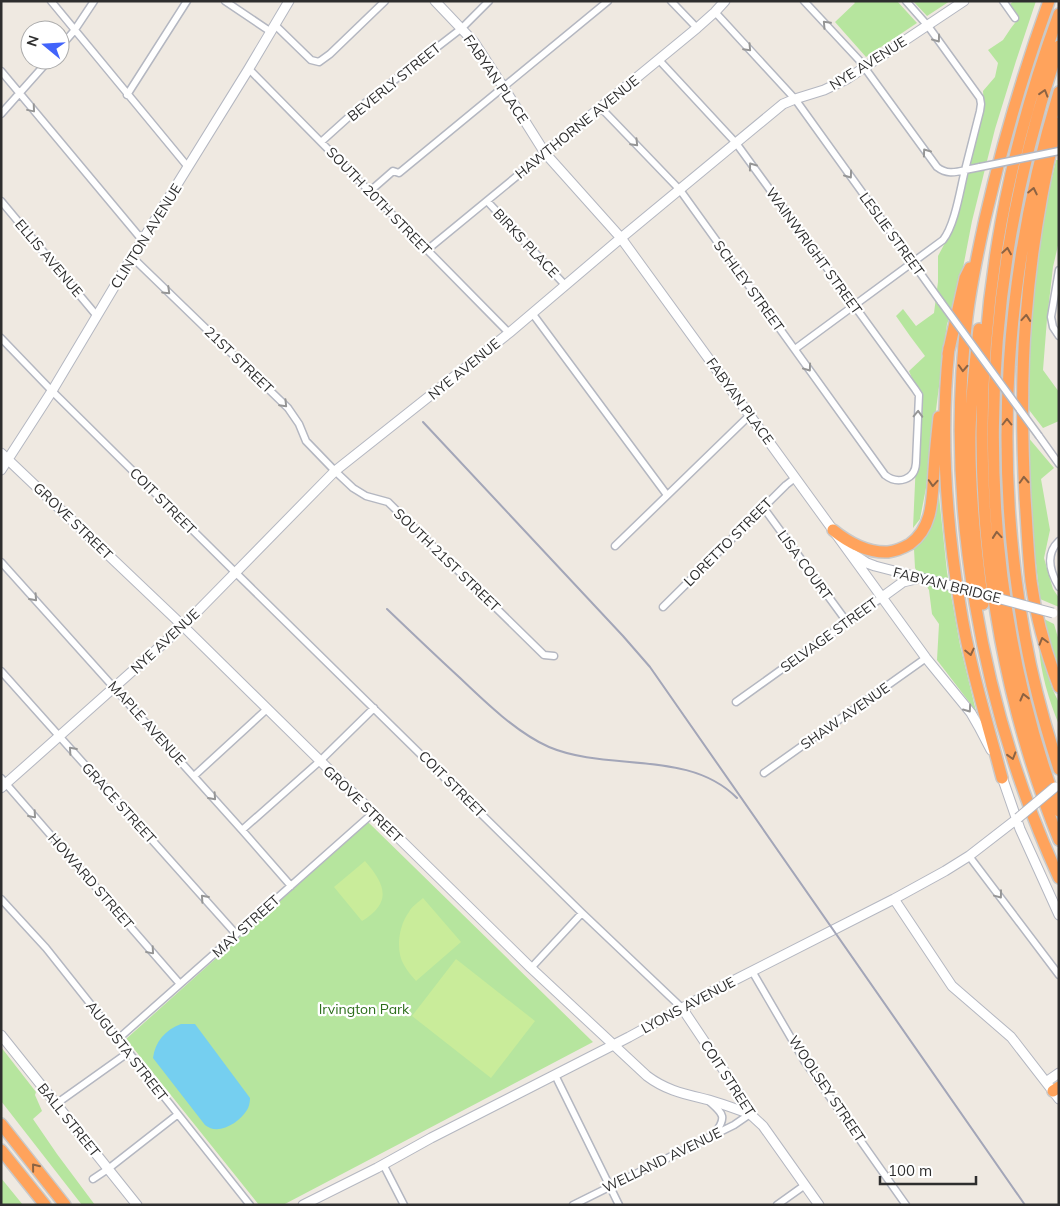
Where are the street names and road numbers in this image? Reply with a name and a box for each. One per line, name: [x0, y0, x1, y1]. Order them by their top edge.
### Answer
street label: FABYAN PLACE: [460, 31, 532, 127]
street label: NYE AVENUE: [826, 32, 910, 94]
street label: BEVERLY STREET: [344, 39, 445, 125]
street label: HAWTHORNE AVENUE: [511, 71, 643, 183]
street label: SOUTH 20TH STREET: [323, 143, 436, 259]
street label: CLINTON AVENUE: [106, 180, 186, 292]
street label: WAINWRIGHT STREET: [762, 184, 866, 318]
street label: LESLIE STREET: [856, 189, 929, 280]
street label: BIRKS PLACE: [489, 205, 563, 281]
street label: ELLIS AVENUE: [11, 215, 87, 301]
street label: SCHLEY STREET: [710, 237, 788, 336]
street label: 21ST STREET: [201, 323, 278, 398]
street label: NYE AVENUE: [424, 334, 504, 404]
street label: FABYAN PLACE: [702, 354, 778, 448]
street label: COIT STREET: [126, 464, 201, 539]
street label: GROVE STREET: [30, 479, 117, 564]
street label: LORETTO STREET: [680, 494, 776, 590]
street label: SOUTH 21ST STREET: [390, 504, 504, 616]
street label: LISA COURT: [774, 527, 837, 604]
street label: FABYAN BRIDGE: [891, 563, 1003, 607]
street label: SELVAGE STREET: [777, 593, 882, 676]
street label: NYE AVENUE: [127, 605, 203, 677]
street label: MAPLE AVENUE: [104, 677, 190, 769]
street label: SHAW AVENUE: [797, 679, 893, 753]
street label: COIT STREET: [415, 747, 490, 822]
street label: GRACE STREET: [78, 759, 160, 848]
street label: GROVE STREET: [320, 762, 407, 847]
street label: HOWARD STREET: [44, 829, 138, 933]
street label: MAY STREET: [208, 891, 284, 961]
street label: LYONS AVENUE: [638, 973, 738, 1037]
street label: AUGUSTA STREET: [82, 997, 172, 1105]
street label: WOOLSEY STREET: [785, 1032, 870, 1146]
street label: COIT STREET: [697, 1037, 760, 1120]
street label: BALL STREET: [34, 1079, 105, 1161]
street label: WELLAND AVENUE: [600, 1123, 724, 1197]

